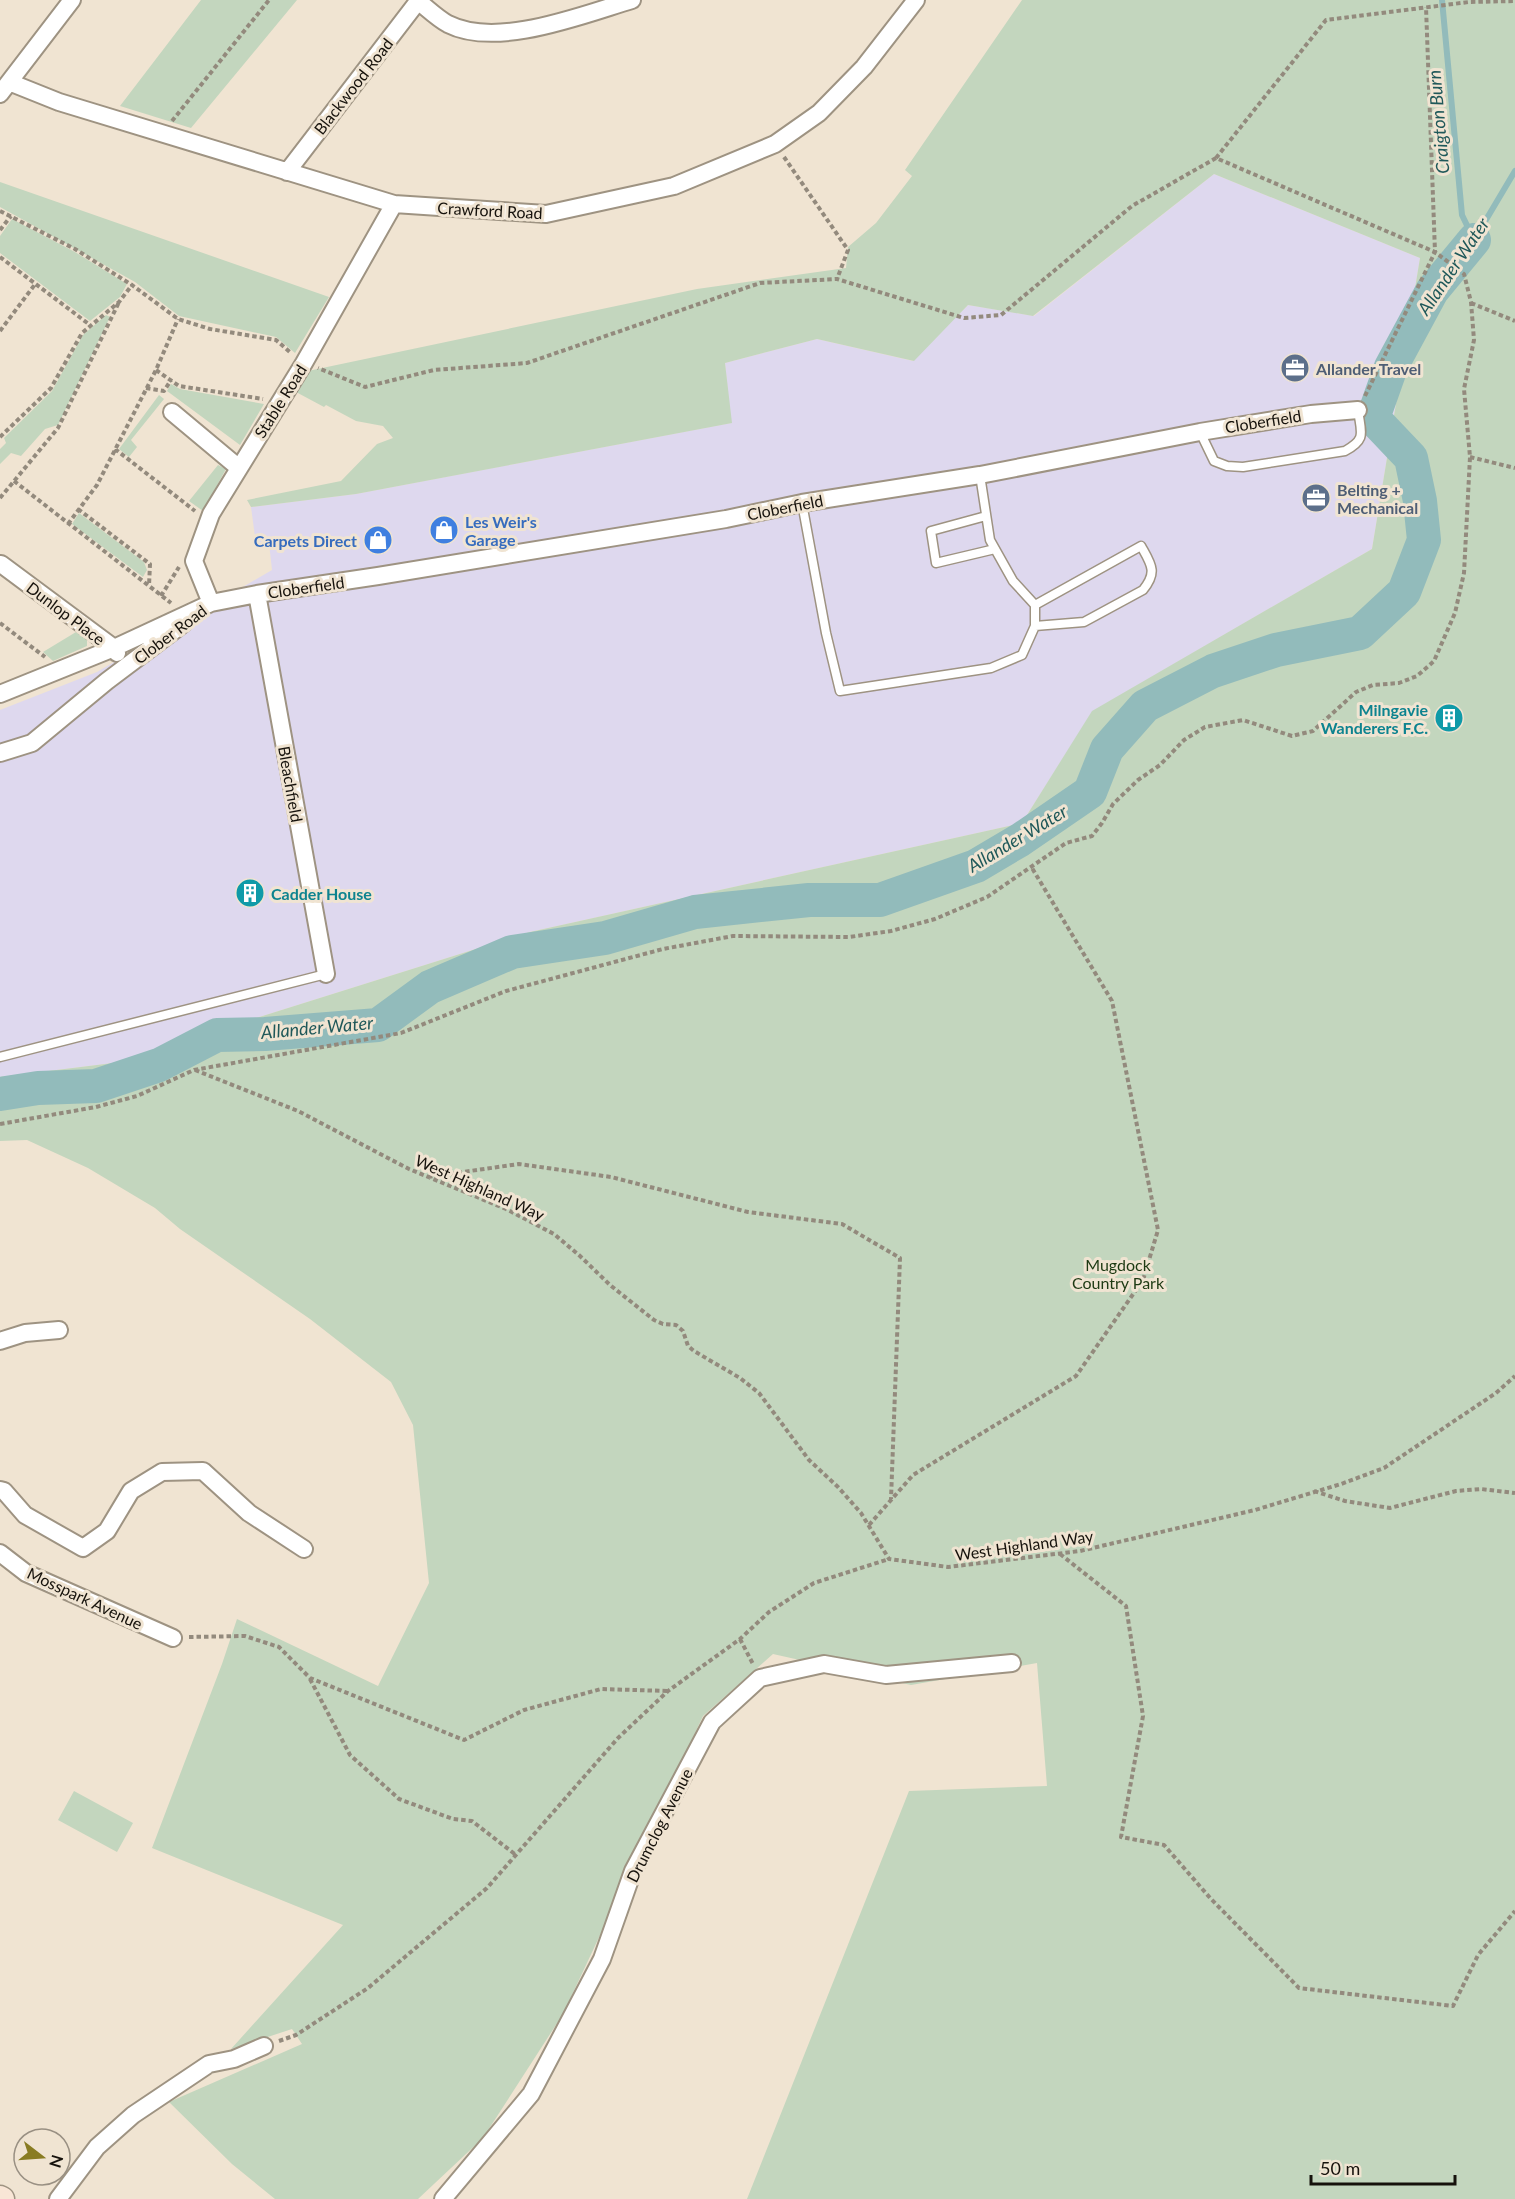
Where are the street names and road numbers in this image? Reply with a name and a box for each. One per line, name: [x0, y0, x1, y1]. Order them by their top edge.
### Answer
street label: Blackwood Road: [310, 34, 396, 138]
street label: Crawford Road: [437, 198, 543, 222]
street label: Stable Road: [250, 361, 310, 441]
street label: Cloberfield: [1223, 406, 1303, 436]
street label: Cloberfield: [745, 490, 825, 524]
street label: Cloberfield: [266, 572, 346, 602]
street label: Dunlop Place: [23, 577, 109, 649]
street label: Clober Road: [130, 601, 210, 667]
street label: Bleachfield: [275, 744, 307, 824]
street label: West Highland Way: [413, 1150, 548, 1224]
street label: West Highland Way: [954, 1526, 1095, 1564]
street label: Mosspark Avenue: [24, 1563, 146, 1633]
street label: Drumclog Avenue: [622, 1765, 696, 1885]

